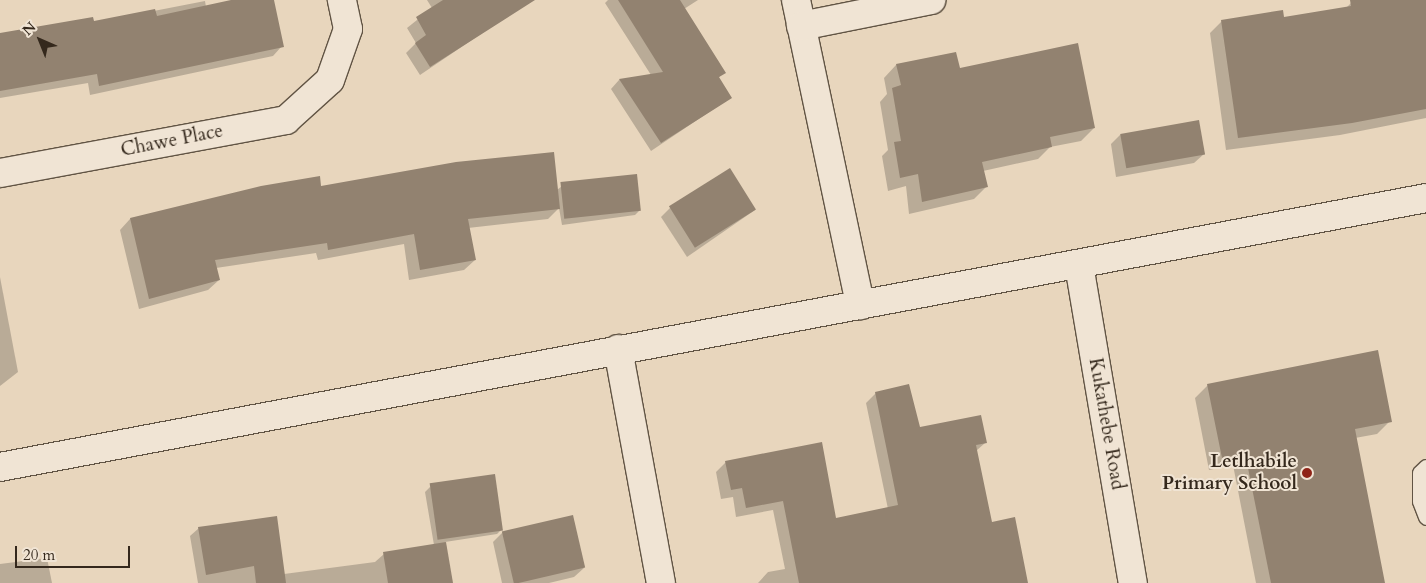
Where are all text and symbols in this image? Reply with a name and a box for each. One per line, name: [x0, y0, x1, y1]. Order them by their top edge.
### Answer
north arrow: [15, 15, 65, 65]
text: N: [18, 18, 40, 40]
street label: Chawe Place: [119, 120, 225, 162]
street label: Kukathebe Road: [1083, 356, 1129, 492]
place label: Letlhabile Primary School: [1162, 451, 1297, 495]
marker: Letlhabile Primary School: [1301, 467, 1313, 479]
scale bar: [18, 536, 132, 568]
text: 20 m: [23, 545, 55, 565]

